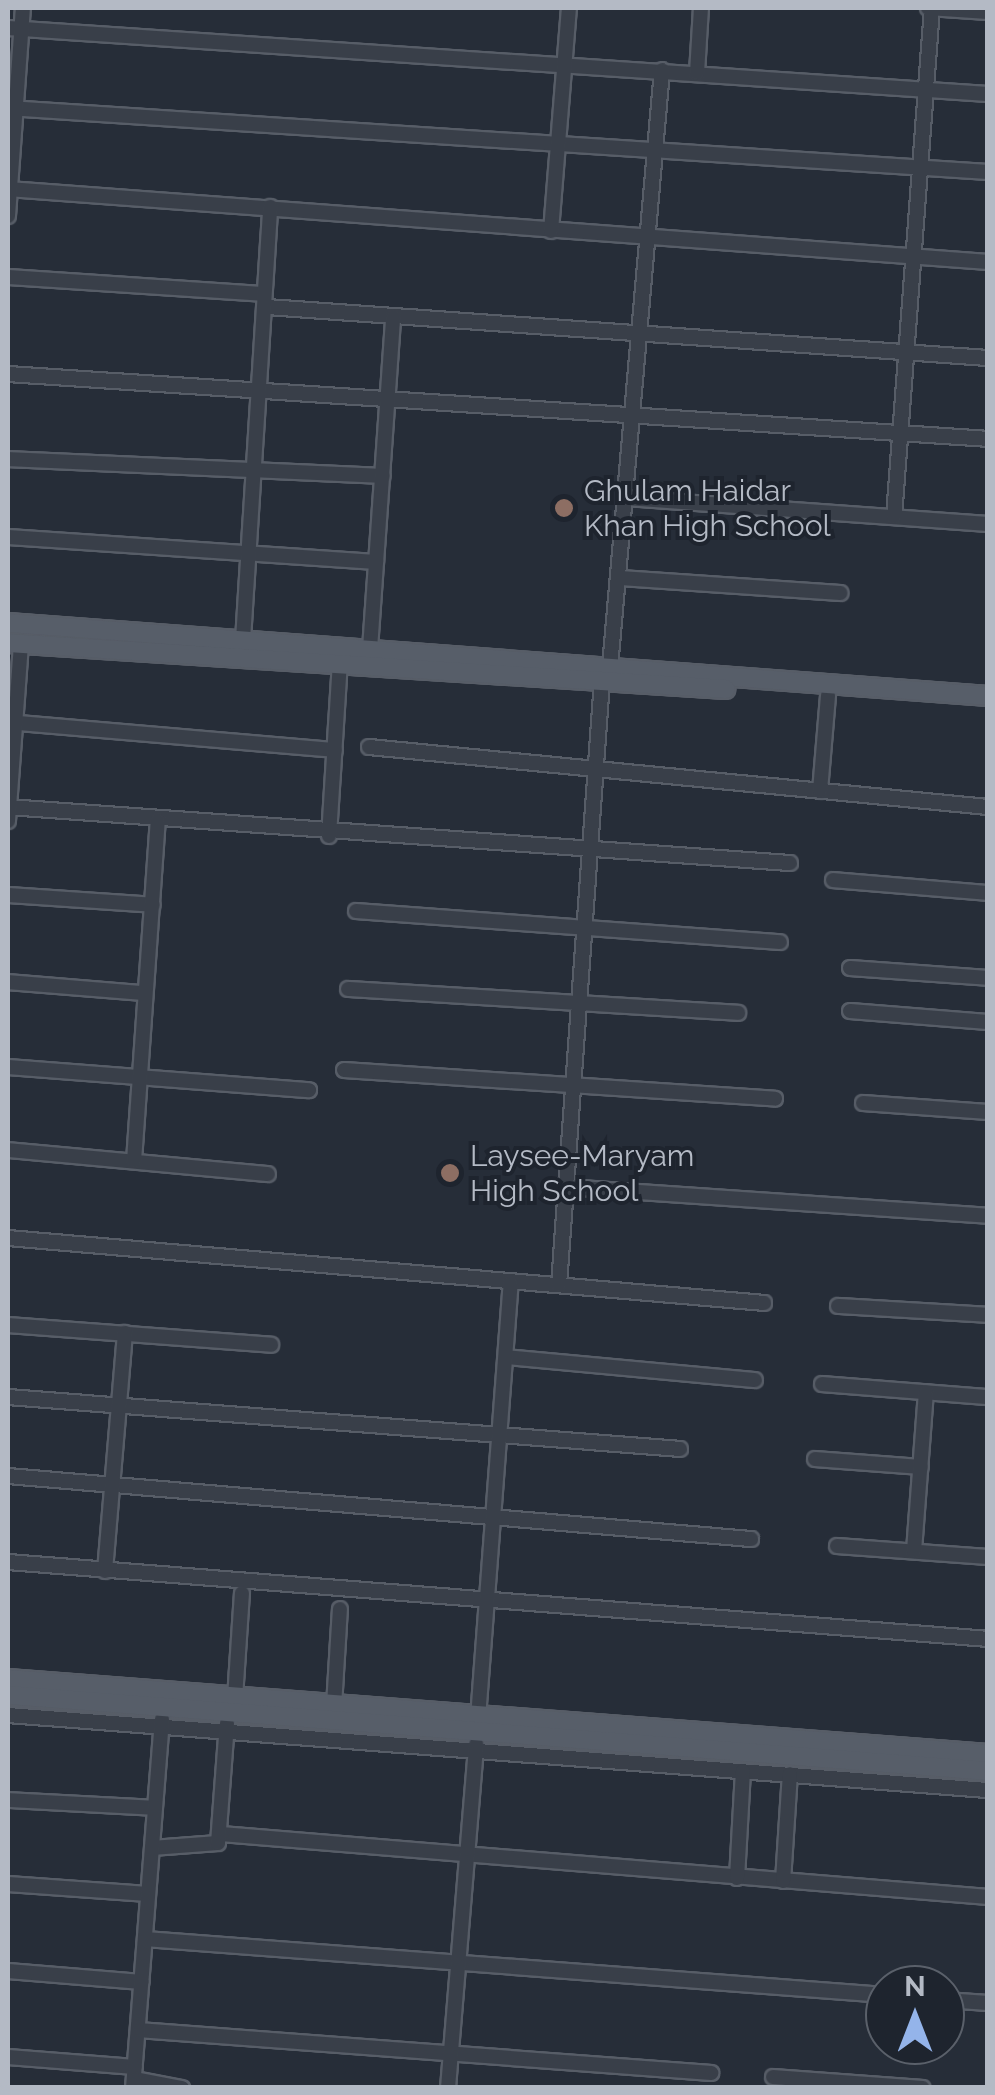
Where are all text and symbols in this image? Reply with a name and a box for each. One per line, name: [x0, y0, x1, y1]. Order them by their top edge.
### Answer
place label: Ghulam Haidar Khan High School: [584, 473, 831, 544]
marker: Ghulam Haidar Khan High School: [553, 497, 575, 519]
place label: Laysee-Maryam High School: [470, 1138, 694, 1208]
marker: Laysee-Maryam High School: [439, 1162, 461, 1184]
north arrow: [865, 1965, 965, 2065]
text: N: [904, 1970, 926, 2003]

